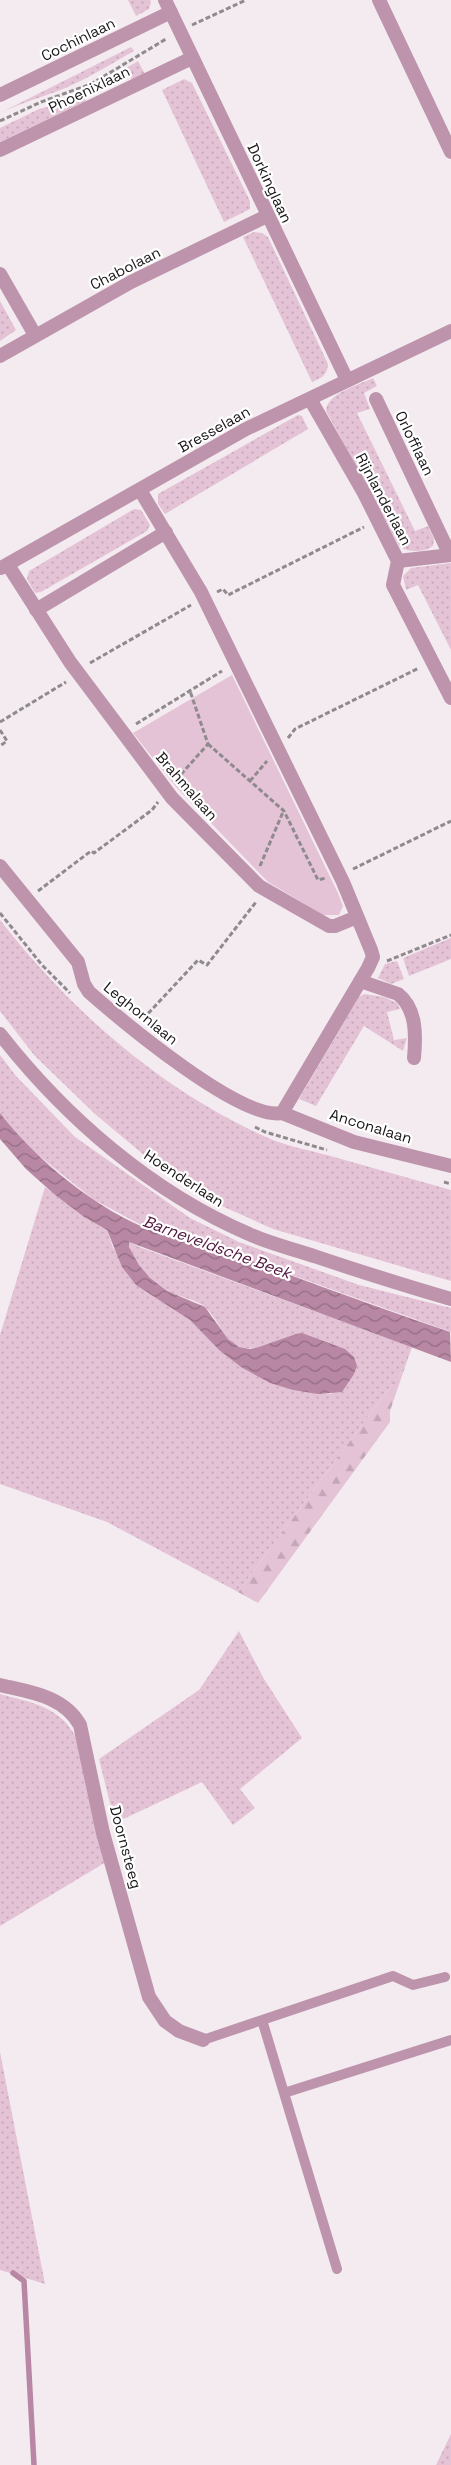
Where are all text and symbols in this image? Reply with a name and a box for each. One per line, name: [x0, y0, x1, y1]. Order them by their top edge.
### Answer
street label: Cochinlaan: [38, 13, 118, 65]
street label: Phoenixlaan: [45, 61, 133, 117]
street label: Dorkinglaan: [243, 140, 297, 226]
street label: Chabolaan: [87, 242, 163, 294]
street label: Bresselaan: [175, 402, 253, 456]
street label: Orlofflaan: [391, 408, 439, 478]
street label: Rijnlanderlaan: [352, 450, 416, 548]
street label: Brahmalaan: [152, 748, 222, 824]
street label: Leghornlaan: [100, 977, 182, 1049]
street label: Anconalaan: [328, 1105, 414, 1147]
street label: Hoenderlaan: [140, 1145, 228, 1211]
water label: Barneveldsche Beek: [140, 1210, 296, 1284]
street label: Doornsteeg: [106, 1803, 146, 1891]

